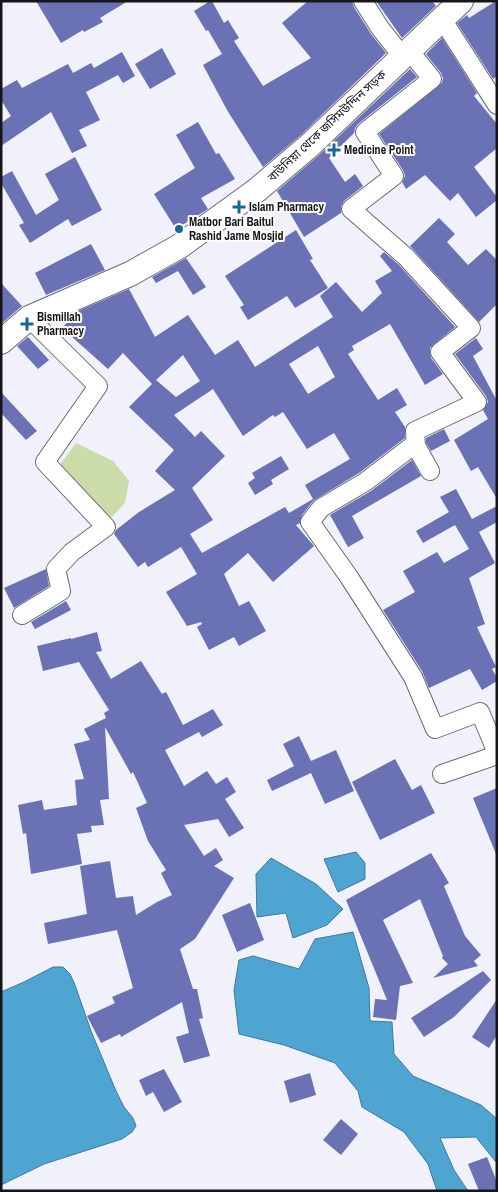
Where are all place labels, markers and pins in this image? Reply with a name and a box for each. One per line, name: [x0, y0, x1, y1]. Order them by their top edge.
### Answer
place label: Medicine Point: [344, 142, 414, 158]
marker: Medicine Point: [328, 144, 340, 156]
place label: Islam Pharmacy: [249, 199, 324, 215]
marker: Islam Pharmacy: [233, 201, 245, 213]
place label: Matbor Bari Baitul Rashid Jame Mosjid: [189, 214, 284, 244]
marker: Matbor Bari Baitul Rashid Jame Mosjid: [173, 223, 185, 235]
place label: Bismillah Pharmacy: [37, 309, 85, 339]
marker: Bismillah Pharmacy: [21, 318, 33, 330]

